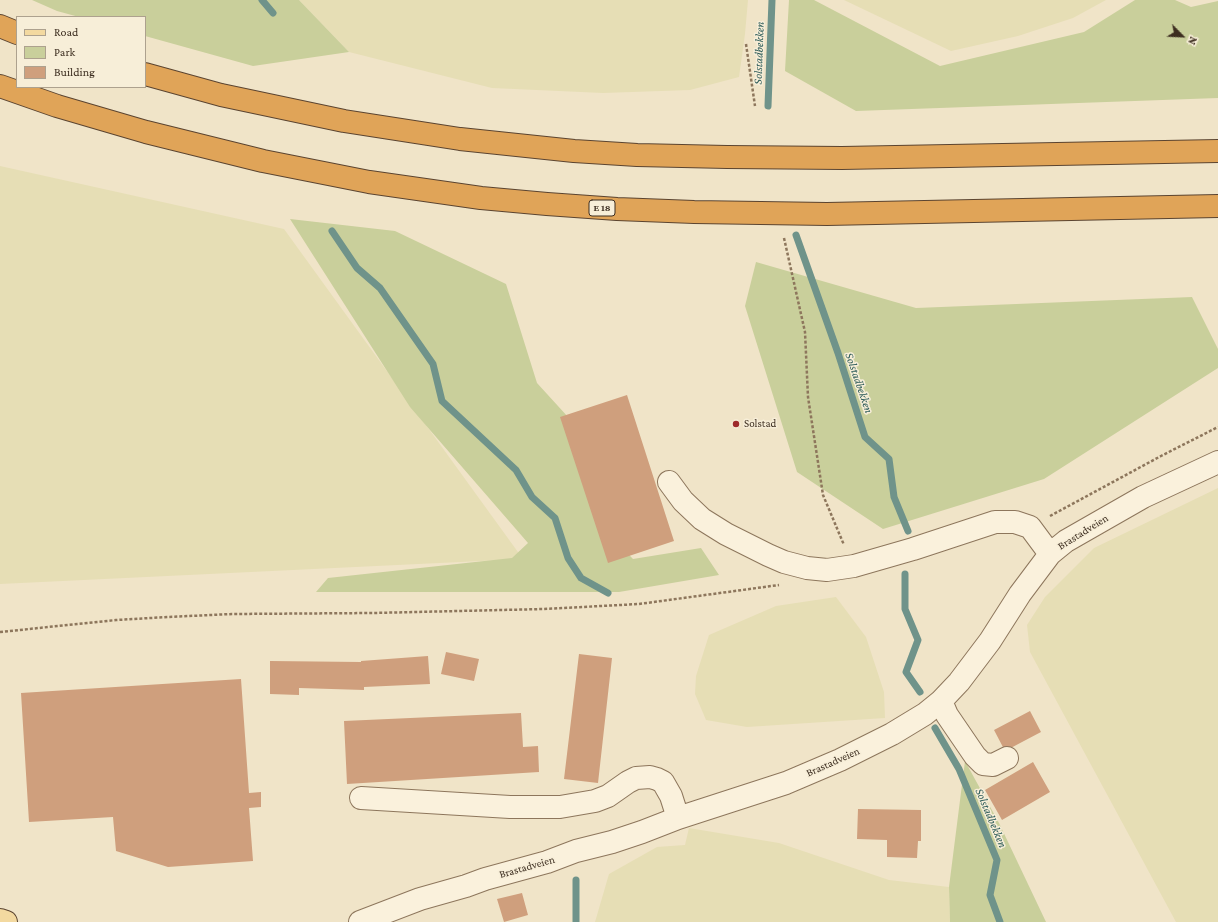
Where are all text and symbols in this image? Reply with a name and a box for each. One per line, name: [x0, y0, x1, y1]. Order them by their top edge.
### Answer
legend: [16, 16, 146, 88]
north arrow: [1162, 16, 1202, 56]
water label: Solstadbekken: [751, 21, 767, 85]
text: Road: [54, 25, 78, 39]
text: N: [1186, 35, 1200, 47]
text: Park: [54, 45, 75, 59]
text: Building: [54, 65, 95, 79]
road number: E 18: [589, 200, 615, 216]
water label: Solstadbekken: [842, 351, 876, 415]
place label: Solstad: [744, 417, 776, 431]
marker: Solstad: [731, 419, 741, 429]
street label: Brastadveien: [1055, 511, 1111, 553]
street label: Brastadveien: [804, 744, 862, 780]
water label: Solstadbekken: [972, 786, 1010, 850]
street label: Brastadveien: [498, 853, 556, 881]

